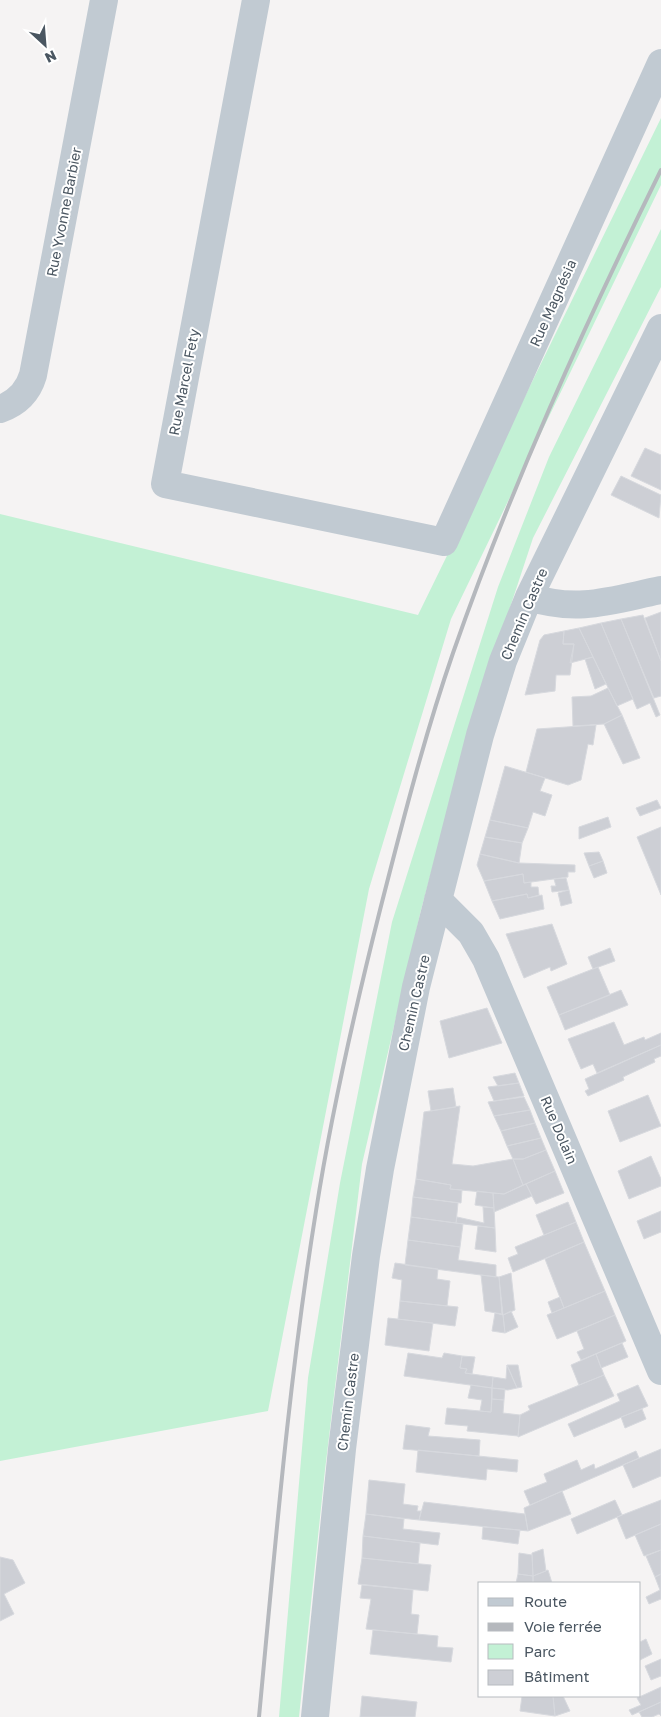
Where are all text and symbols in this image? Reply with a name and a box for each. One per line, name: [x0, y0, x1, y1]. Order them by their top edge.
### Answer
north arrow: [20, 20, 70, 70]
text: N: [42, 47, 59, 67]
street label: Rue Yvonne Barbier: [43, 145, 85, 278]
street label: Rue Magnésia: [526, 257, 579, 349]
street label: Rue Marcel Fety: [165, 327, 202, 437]
street label: Chemin Castre: [496, 565, 551, 662]
street label: Chemin Castre: [394, 953, 433, 1053]
street label: Rue Dolain: [538, 1093, 581, 1166]
street label: Chemin Castre: [333, 1352, 362, 1452]
legend: [478, 1582, 641, 1697]
text: Route: [524, 1592, 567, 1610]
text: Voie ferrée: [524, 1617, 602, 1635]
text: Parc: [524, 1642, 556, 1660]
text: Bâtiment: [524, 1667, 589, 1685]

